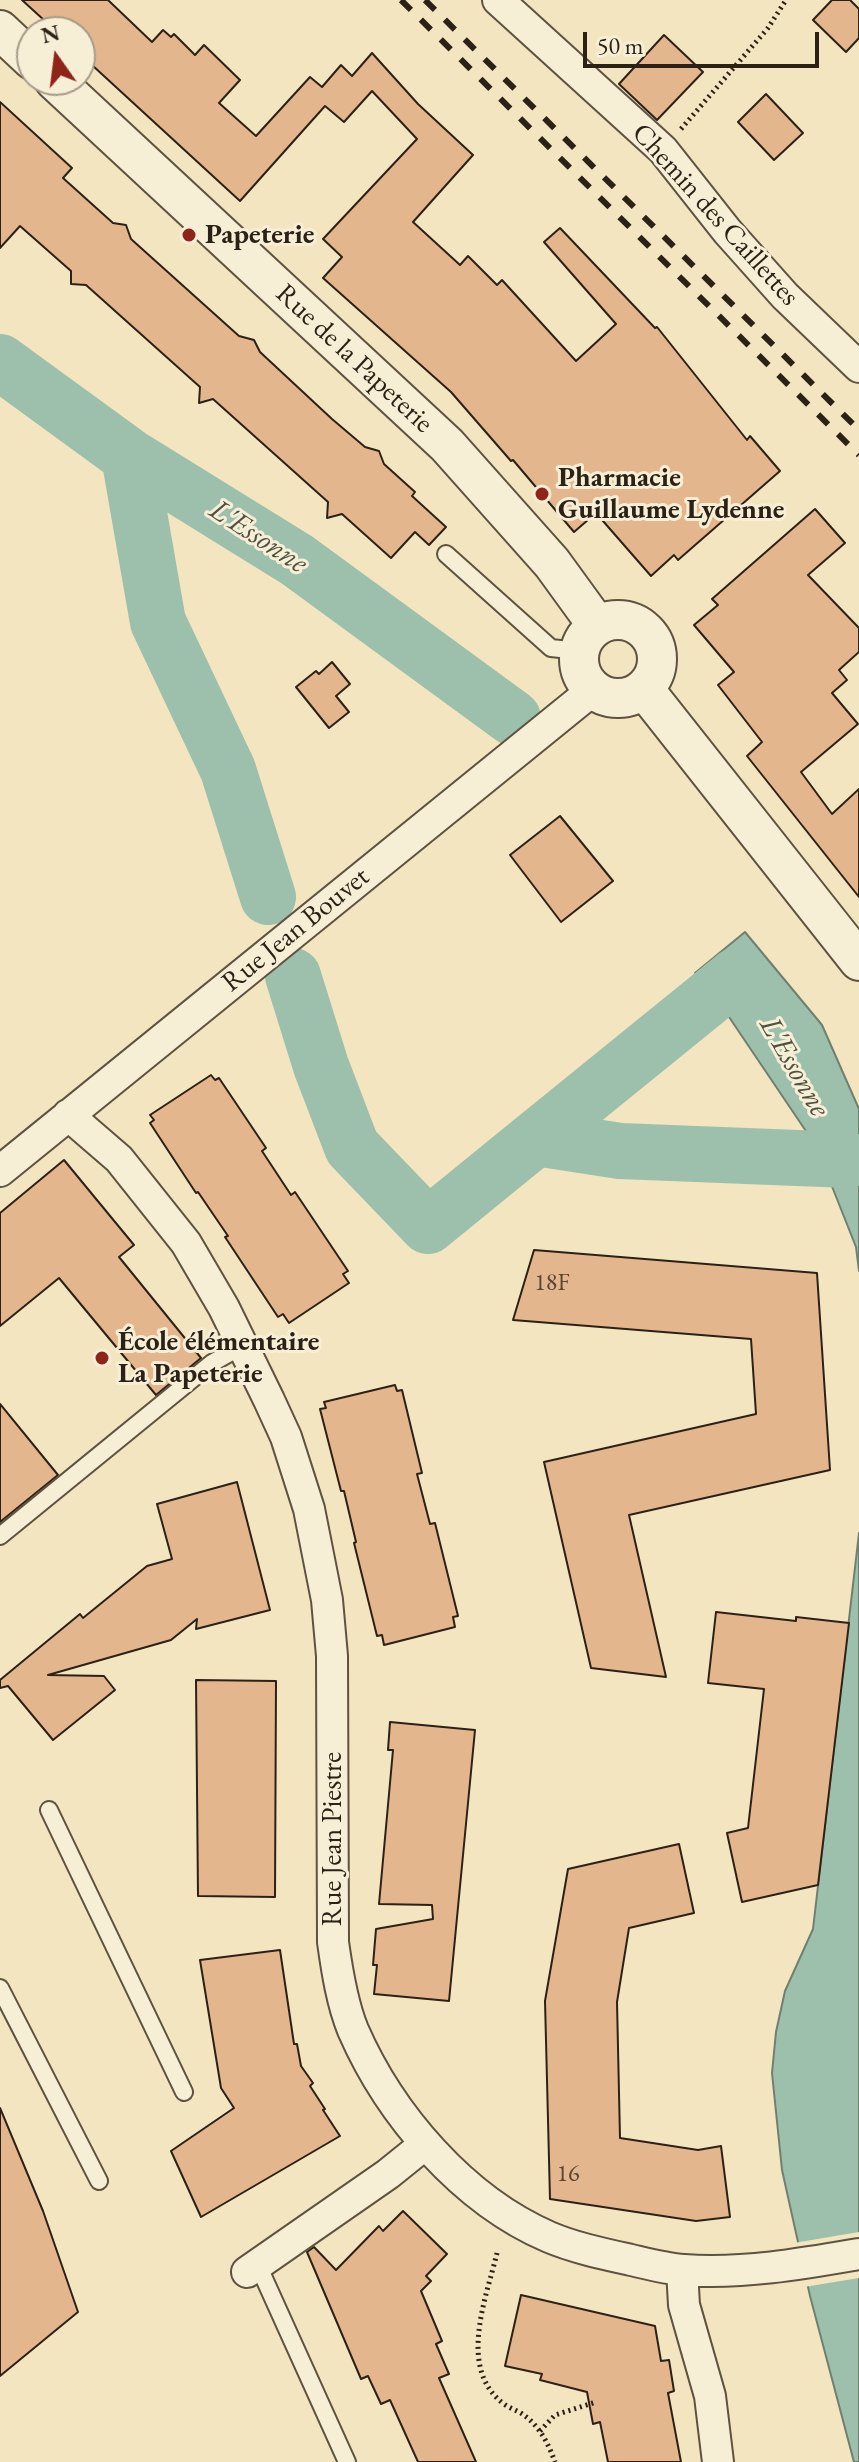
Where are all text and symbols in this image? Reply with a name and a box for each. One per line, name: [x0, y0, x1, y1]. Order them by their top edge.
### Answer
north arrow: [16, 16, 96, 96]
scale bar: [587, 16, 823, 66]
text: N: [38, 18, 63, 50]
text: 50 m: [597, 30, 644, 61]
street label: Chemin des Caillettes: [624, 117, 806, 313]
place label: Papeterie: [205, 218, 314, 252]
marker: Papeterie: [180, 226, 198, 244]
street label: Rue de la Papeterie: [268, 278, 440, 440]
place label: Pharmacie Guillaume Lydenne: [558, 461, 784, 527]
marker: Pharmacie Guillaume Lydenne: [533, 485, 551, 503]
water label: L'Essonne: [202, 492, 314, 582]
street label: Rue Jean Bouvet: [216, 860, 376, 1000]
water label: L'Essonne: [751, 1010, 837, 1124]
house number: 18F: [534, 1269, 570, 1297]
place label: École élémentaire La Papeterie: [118, 1325, 319, 1391]
marker: École élémentaire La Papeterie: [93, 1349, 111, 1367]
street label: Rue Jean Piestre: [316, 1752, 350, 1926]
house number: 16: [556, 2160, 580, 2188]

